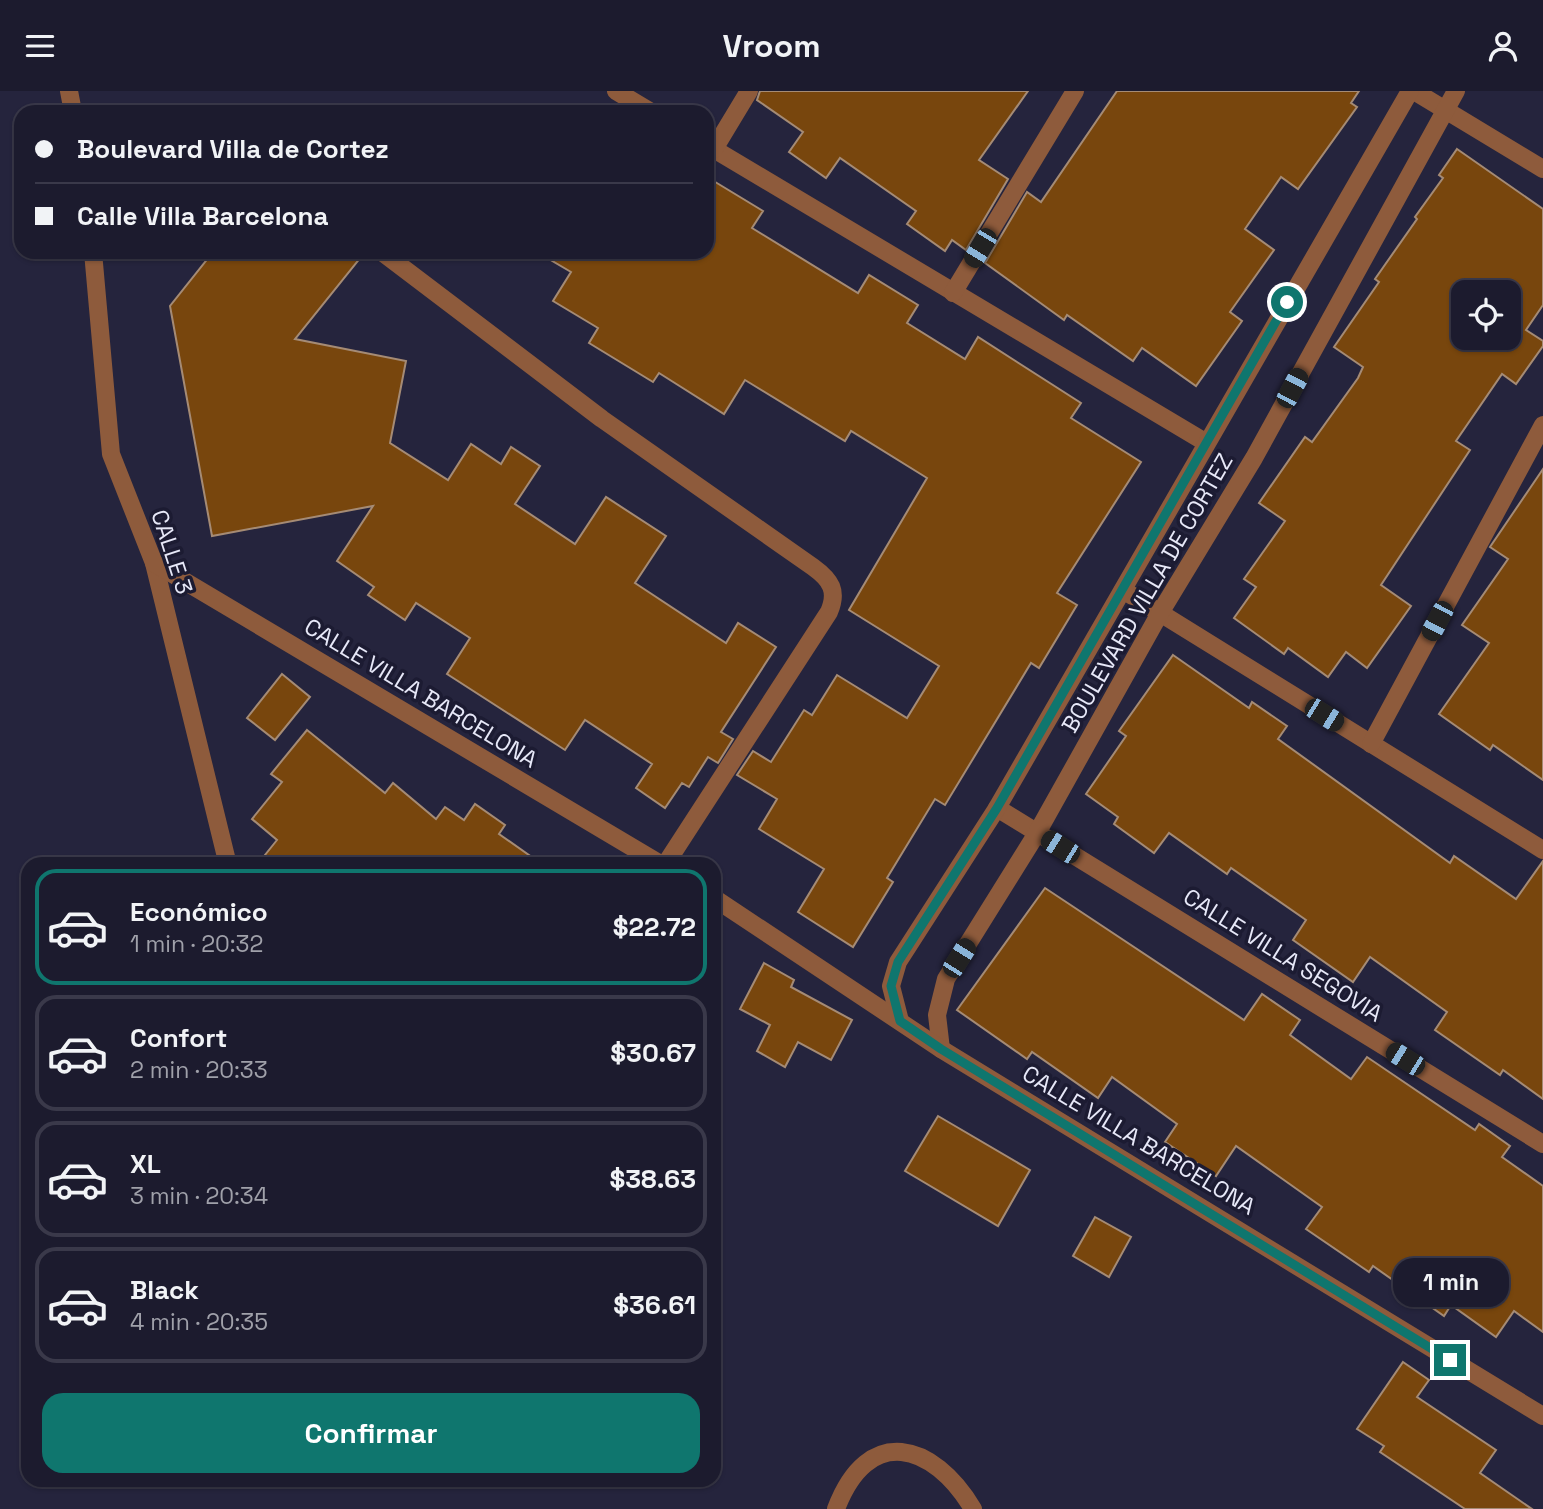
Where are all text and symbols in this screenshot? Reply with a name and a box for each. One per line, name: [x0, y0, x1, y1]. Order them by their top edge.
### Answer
text: Vroom: [722, 26, 821, 66]
icon: menu: [21, 27, 59, 65]
icon: person: [1484, 27, 1522, 65]
text: Boulevard Villa de Cortez: [77, 132, 389, 166]
text: Calle Villa Barcelona: [77, 199, 329, 233]
car: [961, 225, 1000, 271]
map controls: [1451, 280, 1521, 350]
button: locate: [1451, 280, 1521, 350]
route start: [1271, 286, 1303, 318]
car: [1273, 365, 1312, 411]
street label: BOULEVARD VILLA DE CORTEZ: [1055, 448, 1239, 738]
street label: CALLE 3: [144, 506, 200, 598]
car: [1418, 598, 1457, 644]
street label: CALLE VILLA BARCELONA: [299, 611, 543, 775]
car: [1301, 695, 1348, 735]
car: [1037, 827, 1084, 867]
street label: CALLE VILLA SEGOVIA: [1178, 881, 1388, 1029]
text: Económico: [130, 895, 268, 929]
icon: car: [46, 896, 109, 959]
text: $22.72: [613, 910, 696, 944]
text: 1 min · 20:32: [130, 929, 263, 959]
car: [939, 935, 980, 981]
text: Confort: [130, 1021, 227, 1055]
icon: car: [46, 1022, 109, 1085]
text: $30.67: [610, 1036, 696, 1070]
car: [1382, 1039, 1429, 1079]
text: 2 min · 20:33: [130, 1055, 268, 1085]
street label: CALLE VILLA BARCELONA: [1017, 1058, 1261, 1222]
text: XL: [130, 1147, 161, 1181]
icon: car: [46, 1148, 109, 1211]
text: $38.63: [609, 1162, 696, 1196]
text: 3 min · 20:34: [130, 1181, 268, 1211]
callout: 1 min: [1392, 1259, 1508, 1307]
text: 1 min: [1423, 1267, 1479, 1297]
text: Black: [130, 1273, 199, 1307]
icon: car: [46, 1274, 109, 1337]
text: $36.61: [613, 1288, 696, 1322]
text: 4 min · 20:35: [130, 1307, 268, 1337]
route end: [1434, 1344, 1466, 1376]
button: Confirmar: [42, 1393, 700, 1473]

